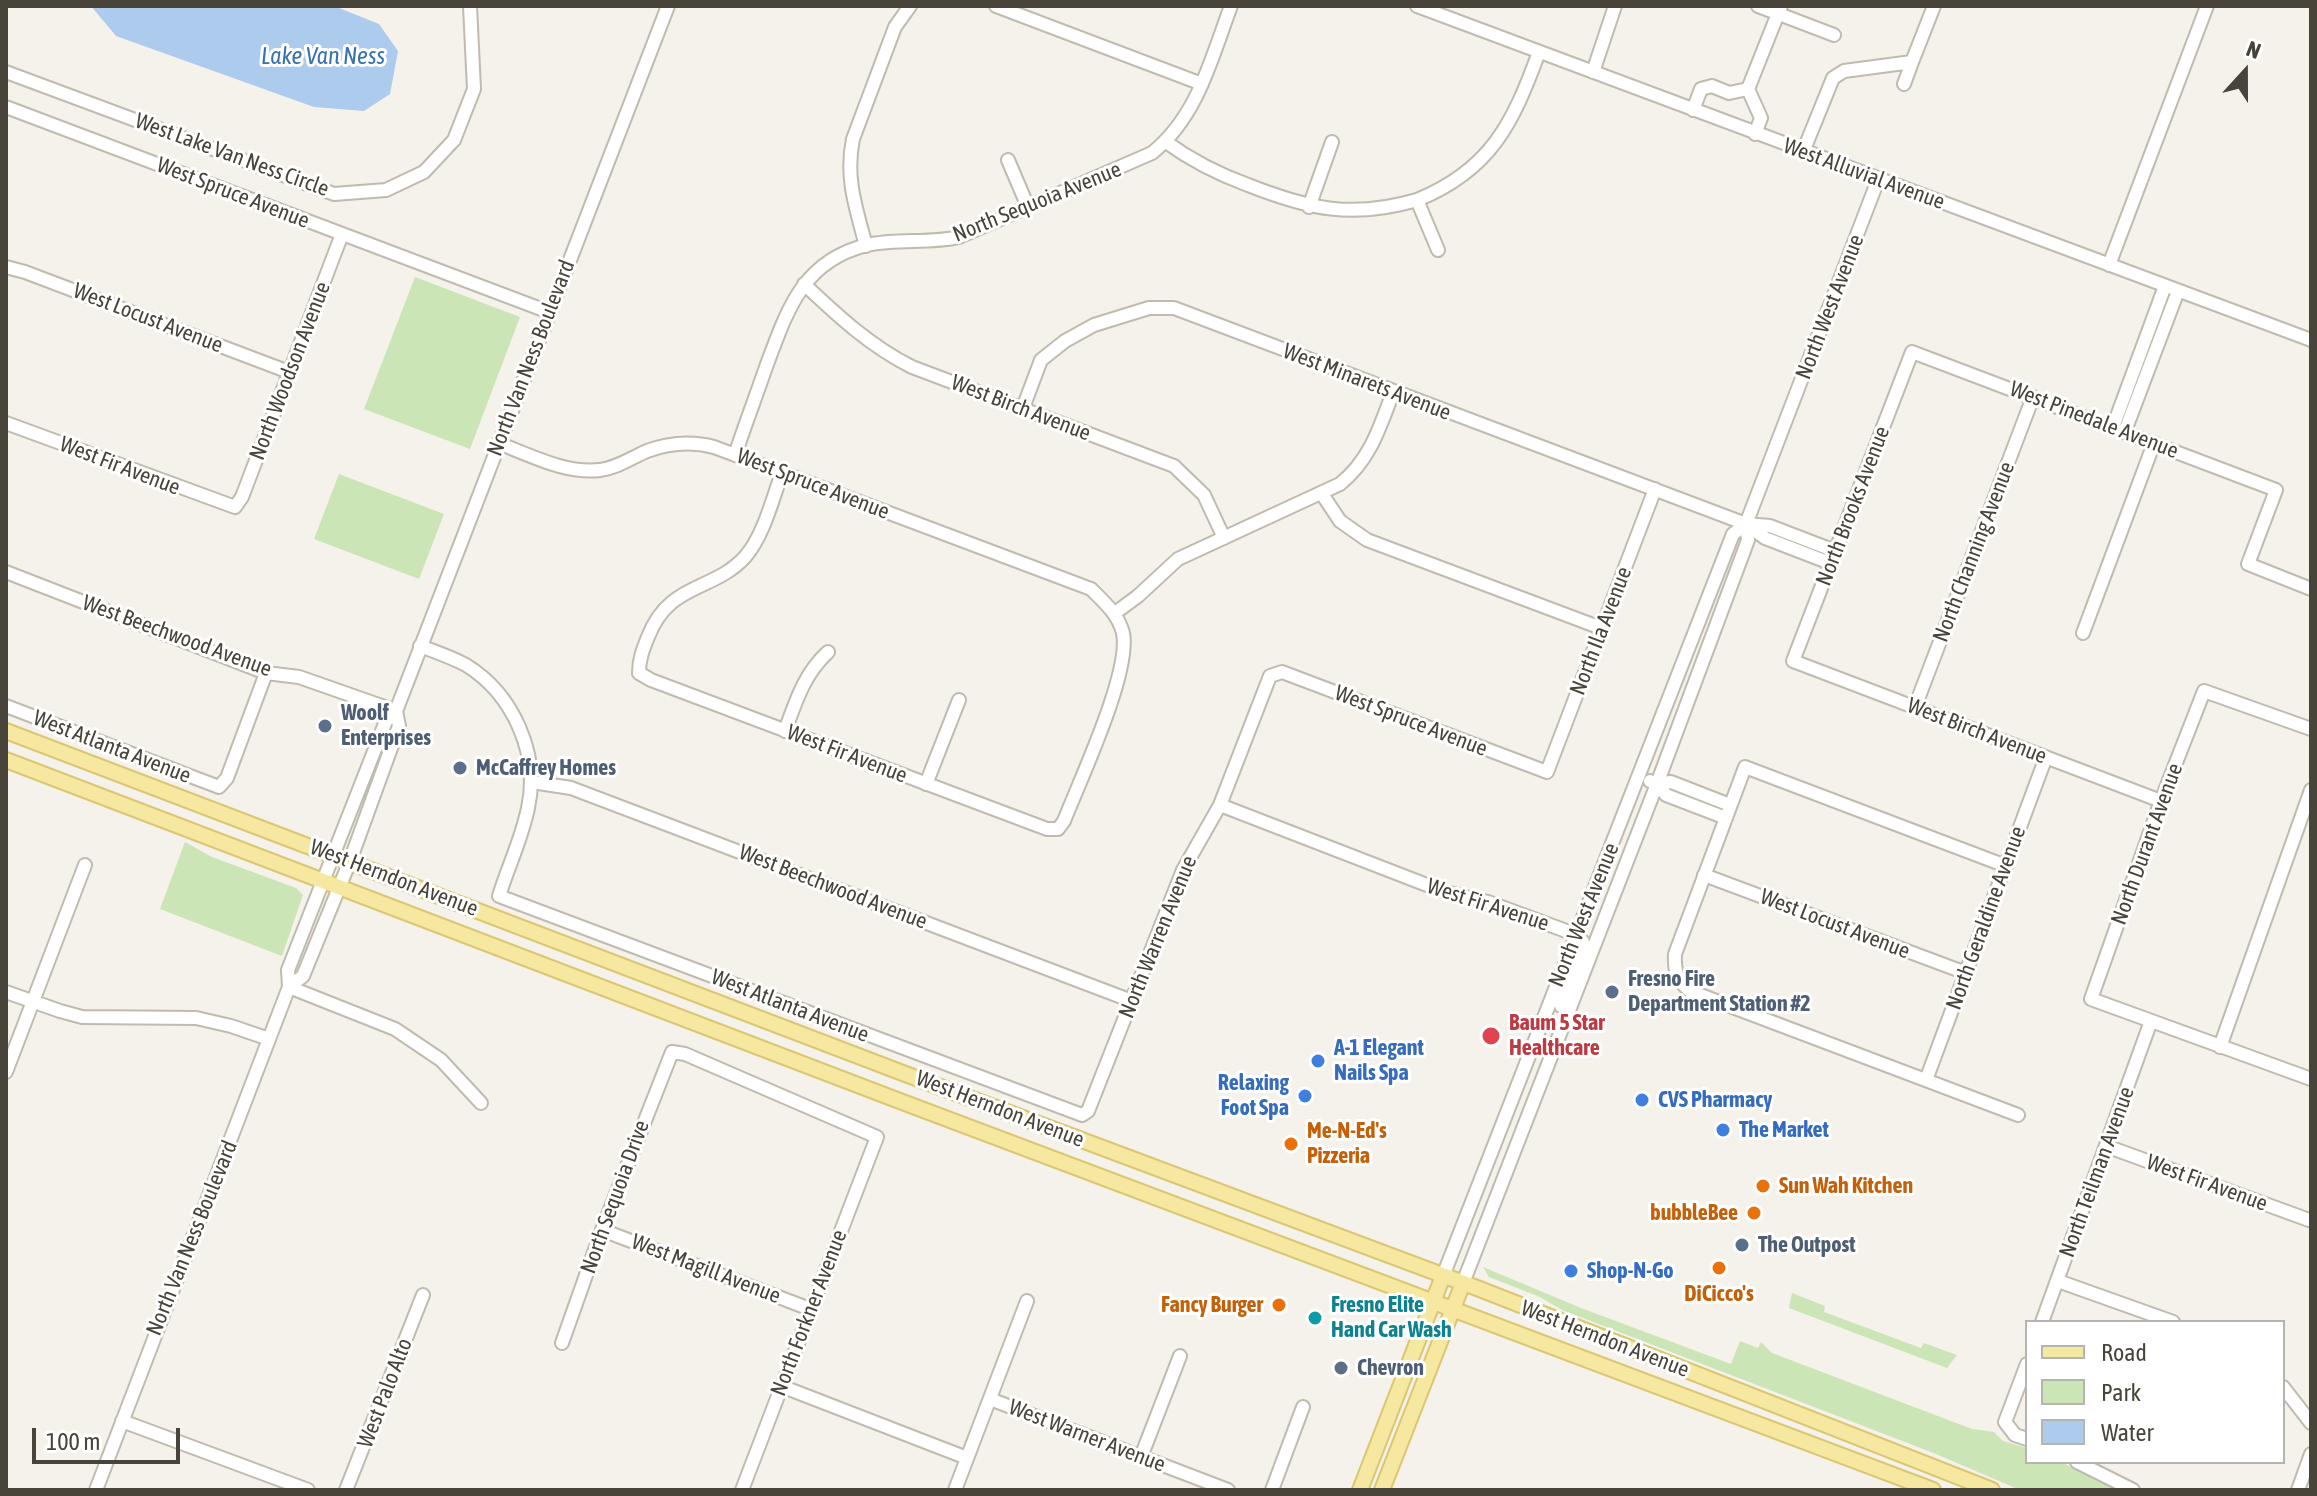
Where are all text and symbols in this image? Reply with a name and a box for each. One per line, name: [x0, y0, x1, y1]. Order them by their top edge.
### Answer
north arrow: [2205, 32, 2285, 112]
text: N: [2243, 35, 2264, 64]
water label: Lake Van Ness: [261, 42, 385, 70]
street label: West Lake Van Ness Circle: [132, 108, 332, 202]
street label: West Alluvial Avenue: [1780, 133, 1948, 215]
street label: West Spruce Avenue: [153, 152, 313, 234]
street label: North Sequoia Avenue: [949, 156, 1125, 248]
street label: North West Avenue: [1790, 231, 1870, 383]
street label: North Van Ness Boulevard: [481, 256, 581, 460]
street label: West Locust Avenue: [70, 277, 226, 359]
street label: North Woodson Avenue: [244, 278, 336, 464]
street label: West Minarets Avenue: [1279, 338, 1455, 426]
street label: West Birch Avenue: [948, 369, 1094, 447]
street label: West Pinedale Avenue: [2006, 376, 2182, 464]
street label: North Brooks Avenue: [1810, 423, 1896, 589]
street label: West Fir Avenue: [56, 431, 184, 501]
street label: West Spruce Avenue: [733, 443, 893, 525]
street label: North Channing Avenue: [1927, 458, 2021, 646]
street label: North Ila Avenue: [1564, 563, 1638, 699]
street label: West Beechwood Avenue: [79, 590, 275, 682]
street label: West Spruce Avenue: [1331, 680, 1491, 762]
street label: West Birch Avenue: [1904, 692, 2050, 770]
place label: Woolf Enterprises: [341, 700, 431, 752]
street label: West Atlanta Avenue: [29, 705, 195, 789]
marker: Woolf Enterprises: [316, 717, 334, 735]
street label: West Fir Avenue: [783, 719, 911, 789]
place label: McCaffrey Homes: [476, 755, 616, 781]
marker: McCaffrey Homes: [451, 759, 469, 777]
street label: North Durant Avenue: [2106, 760, 2188, 928]
street label: North Geraldine Avenue: [1941, 823, 2031, 1013]
street label: West Herndon Avenue: [306, 834, 482, 922]
street label: West Beechwood Avenue: [735, 839, 931, 935]
street label: North West Avenue: [1543, 839, 1625, 991]
street label: North Warren Avenue: [1113, 852, 1203, 1022]
street label: West Fir Avenue: [1424, 873, 1552, 937]
street label: West Locust Avenue: [1757, 883, 1913, 965]
street label: West Atlanta Avenue: [707, 964, 873, 1048]
place label: Fresno Fire Department Station #2: [1628, 966, 1811, 1018]
marker: Fresno Fire Department Station #2: [1603, 983, 1621, 1001]
place label: Baum 5 Star Healthcare: [1509, 1010, 1605, 1062]
marker: Baum 5 Star Healthcare: [1480, 1025, 1502, 1047]
place label: A-1 Elegant Nails Spa: [1334, 1035, 1424, 1086]
marker: A-1 Elegant Nails Spa: [1309, 1052, 1327, 1070]
street label: West Herndon Avenue: [912, 1065, 1088, 1153]
place label: Relaxing Foot Spa: [1218, 1070, 1289, 1122]
street label: North Teilman Avenue: [2054, 1083, 2140, 1261]
marker: Relaxing Foot Spa: [1296, 1087, 1314, 1105]
place label: CVS Pharmacy: [1658, 1087, 1772, 1113]
marker: CVS Pharmacy: [1633, 1091, 1651, 1109]
street label: North Sequoia Drive: [575, 1117, 655, 1277]
place label: The Market: [1739, 1117, 1829, 1143]
place label: Me-N-Ed's Pizzeria: [1307, 1118, 1387, 1170]
marker: The Market: [1714, 1121, 1732, 1139]
marker: Me-N-Ed's Pizzeria: [1282, 1135, 1300, 1153]
street label: North Van Ness Boulevard: [141, 1137, 243, 1339]
street label: West Fir Avenue: [2143, 1149, 2271, 1217]
place label: Sun Wah Kitchen: [1779, 1173, 1913, 1199]
marker: Sun Wah Kitchen: [1754, 1177, 1772, 1195]
place label: bubbleBee: [1650, 1200, 1738, 1226]
marker: bubbleBee: [1745, 1204, 1763, 1222]
street label: North Forkner Avenue: [765, 1226, 853, 1400]
street label: West Magill Avenue: [628, 1228, 784, 1310]
place label: The Outpost: [1758, 1232, 1856, 1258]
marker: The Outpost: [1733, 1236, 1751, 1254]
place label: Shop-N-Go: [1587, 1258, 1674, 1284]
marker: DiCicco's: [1710, 1259, 1728, 1277]
marker: Shop-N-Go: [1562, 1262, 1580, 1280]
place label: DiCicco's: [1684, 1281, 1754, 1307]
place label: Fancy Burger: [1161, 1292, 1263, 1318]
place label: Fresno Elite Hand Car Wash: [1331, 1292, 1452, 1344]
street label: West Herndon Avenue: [1517, 1295, 1693, 1383]
marker: Fancy Burger: [1270, 1296, 1288, 1314]
marker: Fresno Elite Hand Car Wash: [1306, 1309, 1324, 1327]
legend: [2025, 1320, 2285, 1464]
street label: West Palo Alto: [352, 1335, 418, 1451]
text: Road: [2101, 1339, 2147, 1366]
place label: Chevron: [1357, 1355, 1424, 1381]
marker: Chevron: [1332, 1359, 1350, 1377]
text: Park: [2101, 1379, 2141, 1406]
street label: West Warner Avenue: [1005, 1394, 1169, 1478]
scale bar: [36, 1412, 184, 1462]
text: Water: [2101, 1419, 2154, 1446]
text: 100 m: [46, 1428, 100, 1455]

